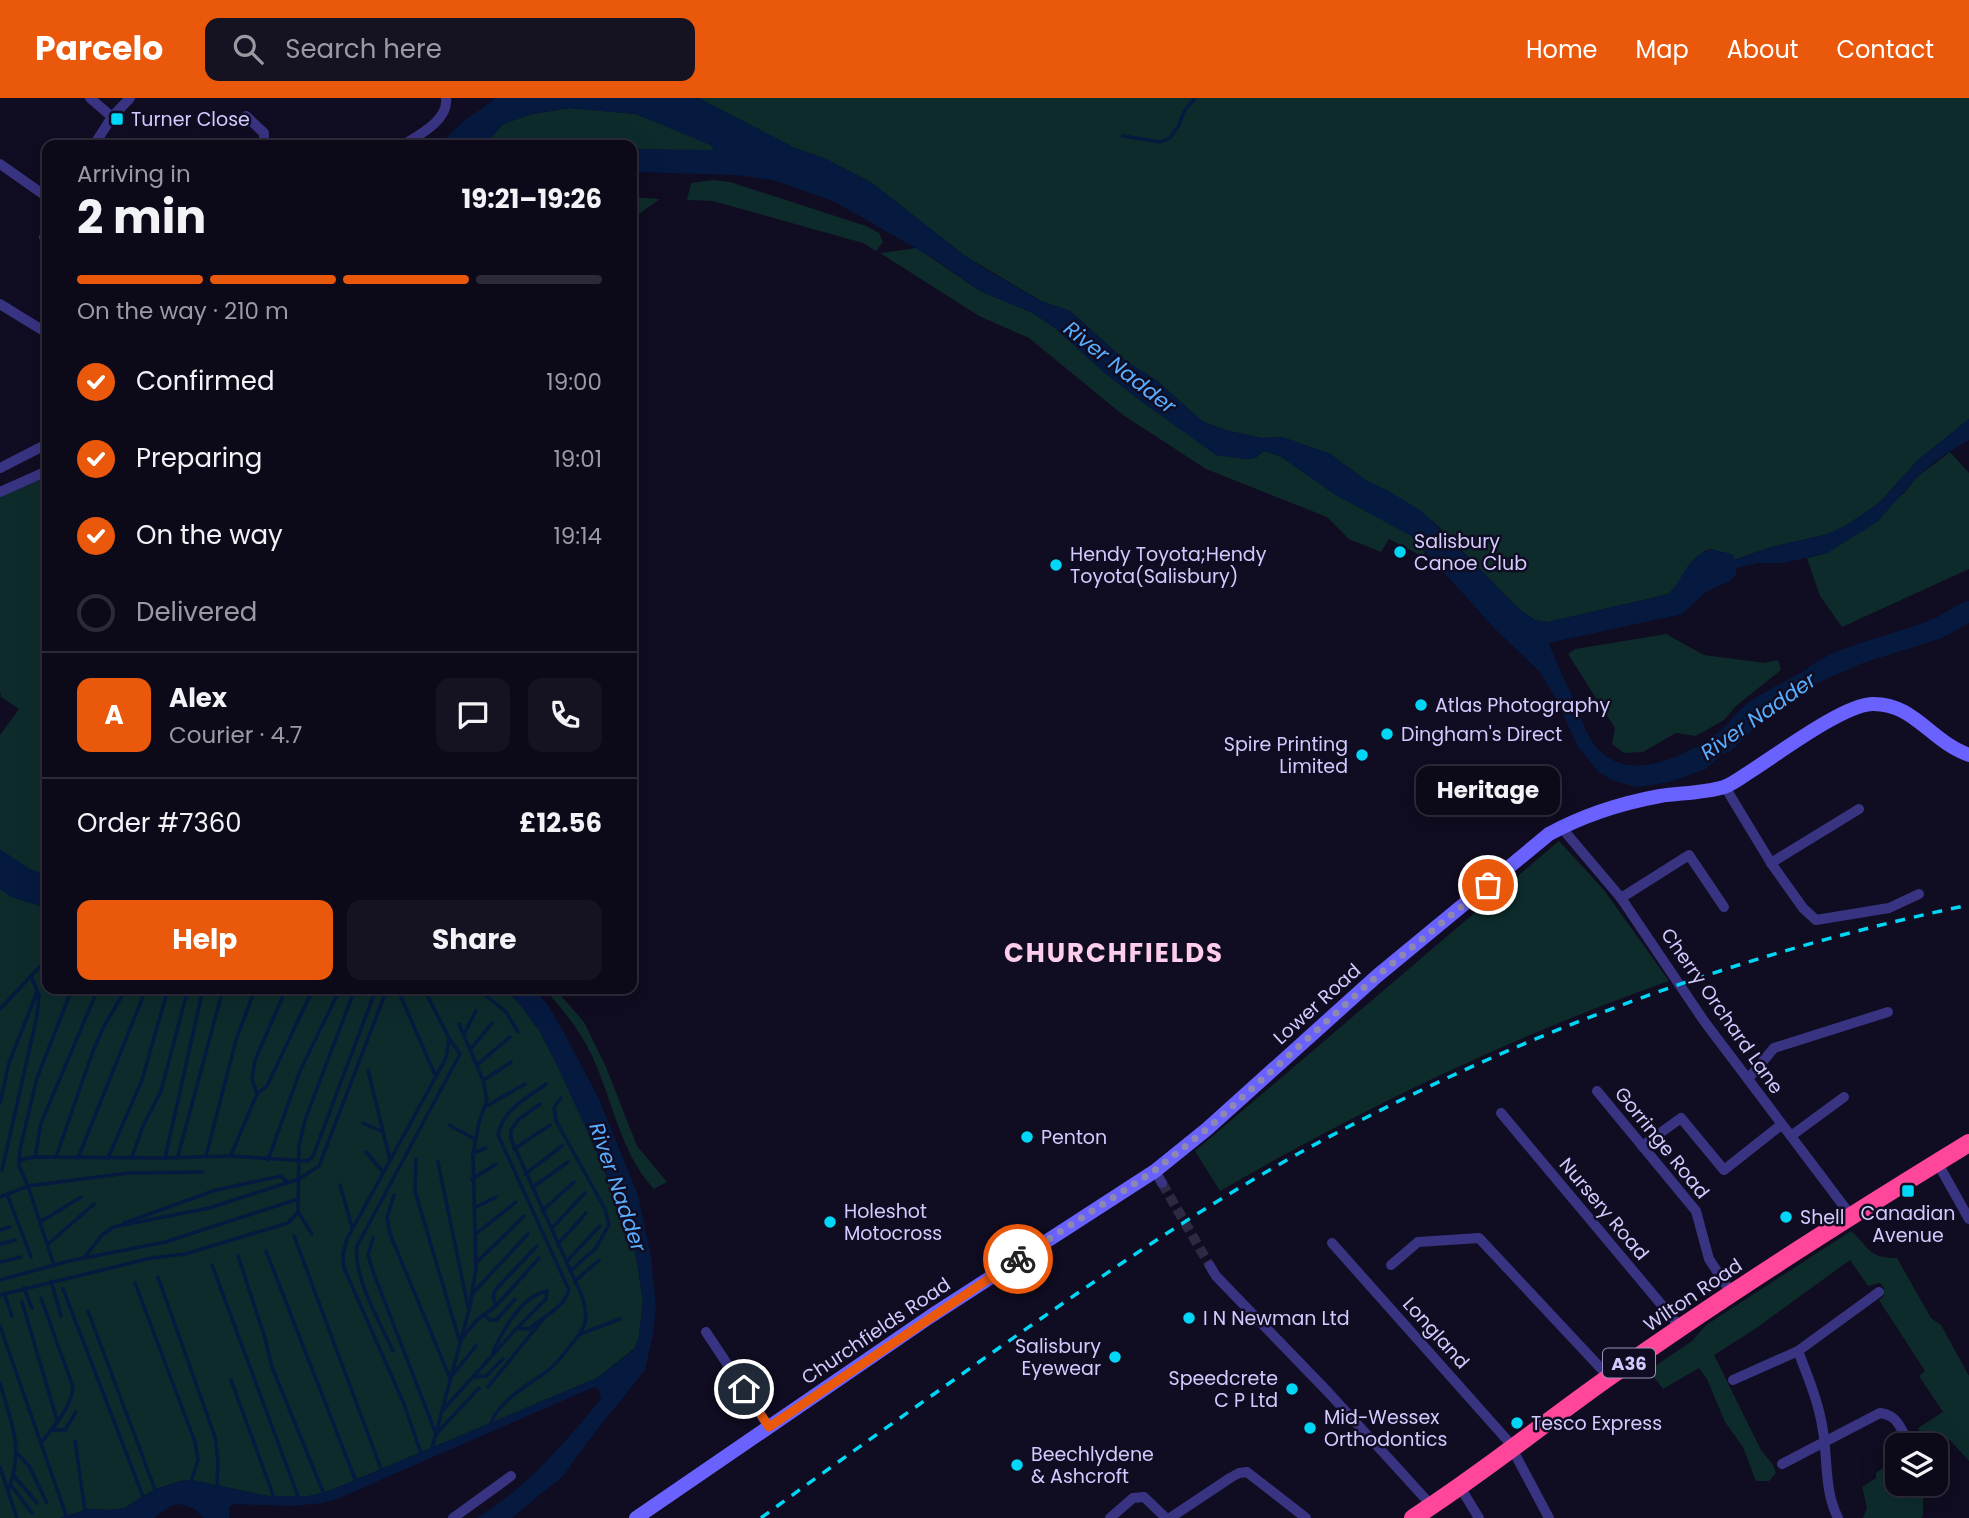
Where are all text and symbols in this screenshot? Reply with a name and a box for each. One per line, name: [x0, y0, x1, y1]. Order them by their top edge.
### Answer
search box: [205, 18, 695, 81]
text: Parcelo: [35, 25, 163, 72]
icon: search: [229, 30, 267, 68]
text: Search here: [285, 31, 442, 67]
text: Home: [1526, 33, 1598, 66]
text: Map: [1636, 33, 1689, 66]
text: About: [1727, 33, 1798, 66]
text: Contact: [1836, 33, 1934, 66]
place label: Turner Close: [131, 106, 250, 133]
marker: Turner Close: [109, 111, 125, 127]
text: Arriving in: [77, 158, 191, 190]
text: 19:21–19:26: [462, 181, 602, 217]
text: 2 min: [77, 185, 206, 249]
text: On the way · 210 m: [77, 295, 289, 327]
water label: River Nadder: [1058, 314, 1183, 421]
icon: check: [77, 363, 115, 401]
text: Confirmed: [136, 363, 274, 399]
text: 19:00: [546, 366, 602, 398]
icon: check: [77, 440, 115, 478]
text: Preparing: [136, 440, 262, 476]
text: 19:01: [553, 443, 602, 475]
icon: check: [77, 517, 115, 555]
text: On the way: [136, 517, 283, 553]
text: 19:14: [553, 520, 602, 552]
place label: Salisbury Canoe Club: [1414, 528, 1527, 577]
place label: Hendy Toyota;Hendy Toyota(Salisbury): [1070, 541, 1267, 590]
marker: Salisbury Canoe Club: [1392, 544, 1408, 560]
marker: Hendy Toyota;Hendy Toyota(Salisbury): [1048, 557, 1064, 573]
text: Delivered: [136, 594, 257, 630]
water label: River Nadder: [1694, 665, 1823, 767]
button: chat: [436, 678, 510, 752]
button: phone: [528, 678, 602, 752]
text: Alex: [169, 680, 227, 716]
place label: Atlas Photography: [1435, 692, 1610, 719]
text: A: [104, 697, 124, 733]
marker: Atlas Photography: [1413, 697, 1429, 713]
text: Courier · 4.7: [169, 719, 302, 751]
place label: Dingham's Direct: [1401, 721, 1562, 748]
marker: Dingham's Direct: [1379, 726, 1395, 742]
place label: Spire Printing Limited: [1224, 731, 1348, 780]
marker: Spire Printing Limited: [1354, 747, 1370, 763]
callout: Heritage: [1416, 766, 1560, 815]
text: Heritage: [1437, 774, 1539, 806]
text: Order #7360: [77, 805, 242, 841]
text: £12.56: [519, 805, 602, 841]
pin: [1458, 855, 1518, 915]
icon: bag: [1469, 866, 1507, 904]
button: Help: [77, 900, 333, 980]
button: Share: [347, 900, 602, 980]
street label: Cherry Orchard Lane: [1654, 923, 1790, 1099]
district label: CHURCHFIELDS: [1004, 935, 1224, 971]
street label: Lower Road: [1267, 957, 1367, 1051]
street label: Gorringe Road: [1608, 1081, 1716, 1205]
water label: River Nadder: [582, 1118, 654, 1257]
place label: Penton: [1041, 1124, 1107, 1151]
marker: Penton: [1019, 1129, 1035, 1145]
street label: Nursery Road: [1553, 1152, 1655, 1266]
marker: Canadian Avenue: [1900, 1183, 1916, 1199]
place label: Holeshot Motocross: [844, 1198, 942, 1247]
place label: Canadian Avenue: [1860, 1200, 1956, 1249]
place label: Shell: [1800, 1204, 1844, 1231]
marker: Shell: [1778, 1209, 1794, 1225]
marker: Holeshot Motocross: [822, 1214, 838, 1230]
courier: [983, 1224, 1053, 1294]
icon: bike: [999, 1240, 1037, 1278]
street label: Wilton Road: [1638, 1252, 1748, 1338]
street label: Churchfields Road: [796, 1271, 956, 1391]
street label: Longland: [1397, 1291, 1475, 1375]
place label: I N Newman Ltd: [1203, 1305, 1350, 1332]
marker: I N Newman Ltd: [1181, 1310, 1197, 1326]
place label: Salisbury Eyewear: [1015, 1333, 1101, 1382]
road number: A36: [1603, 1348, 1655, 1378]
marker: Salisbury Eyewear: [1107, 1349, 1123, 1365]
pin: [714, 1359, 774, 1419]
place label: Speedcrete C P Ltd: [1169, 1365, 1278, 1414]
icon: home: [725, 1370, 763, 1408]
marker: Speedcrete C P Ltd: [1284, 1381, 1300, 1397]
place label: Mid-Wessex Orthodontics: [1324, 1404, 1447, 1453]
place label: Tesco Express: [1531, 1410, 1662, 1437]
marker: Tesco Express: [1509, 1415, 1525, 1431]
marker: Mid-Wessex Orthodontics: [1302, 1420, 1318, 1436]
map controls: [1885, 1433, 1948, 1496]
button: layers: [1885, 1433, 1948, 1496]
place label: Beechlydene & Ashcroft: [1031, 1441, 1154, 1490]
marker: Beechlydene & Ashcroft: [1009, 1457, 1025, 1473]

